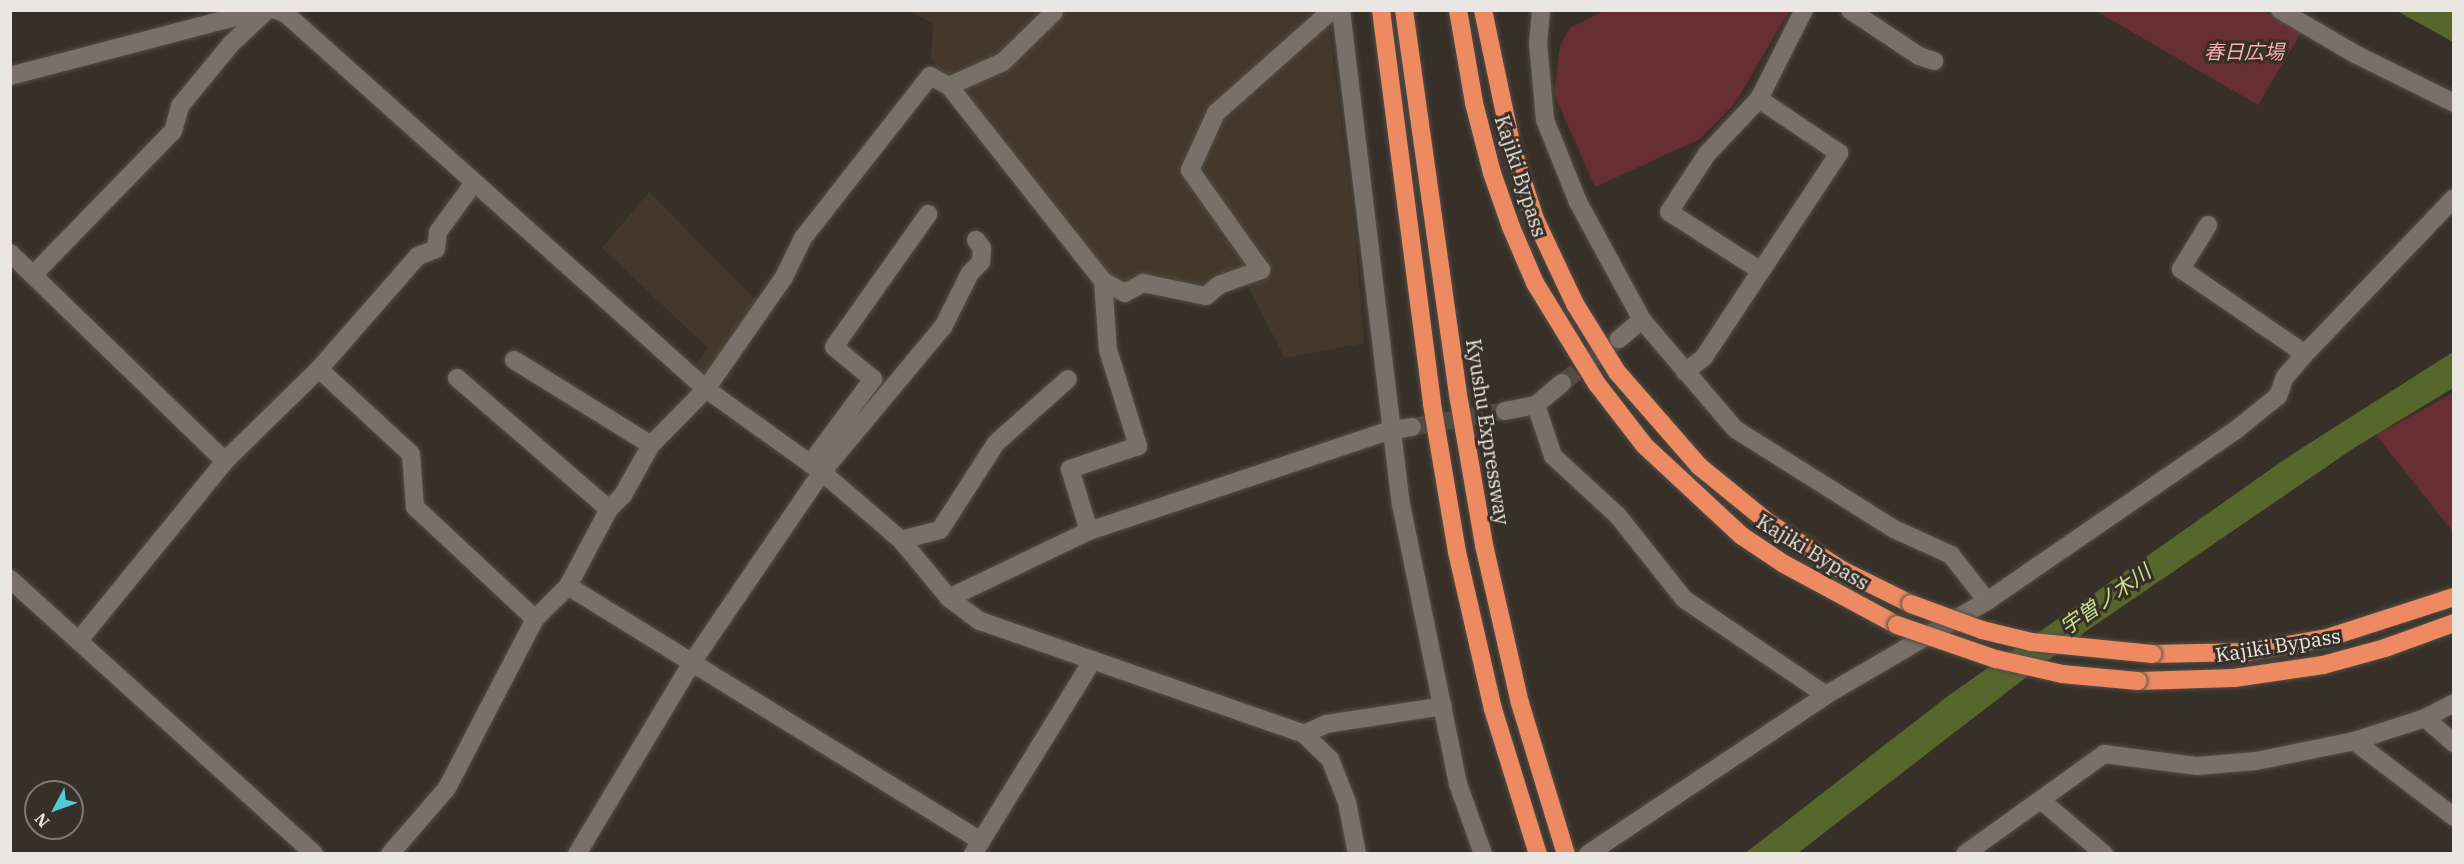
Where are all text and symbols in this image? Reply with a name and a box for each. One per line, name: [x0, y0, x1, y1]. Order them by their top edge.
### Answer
park label: 春日広場: [2204, 39, 2284, 63]
street label: Kajiki Bypass: [1490, 112, 1552, 240]
street label: Kyushu Expressway: [1461, 337, 1515, 527]
street label: Kajiki Bypass: [1753, 509, 1873, 595]
water label: 宇曽ノ木川: [2055, 559, 2155, 639]
street label: Kajiki Bypass: [2214, 623, 2342, 667]
north arrow: [24, 780, 84, 840]
text: N: [30, 809, 54, 832]

